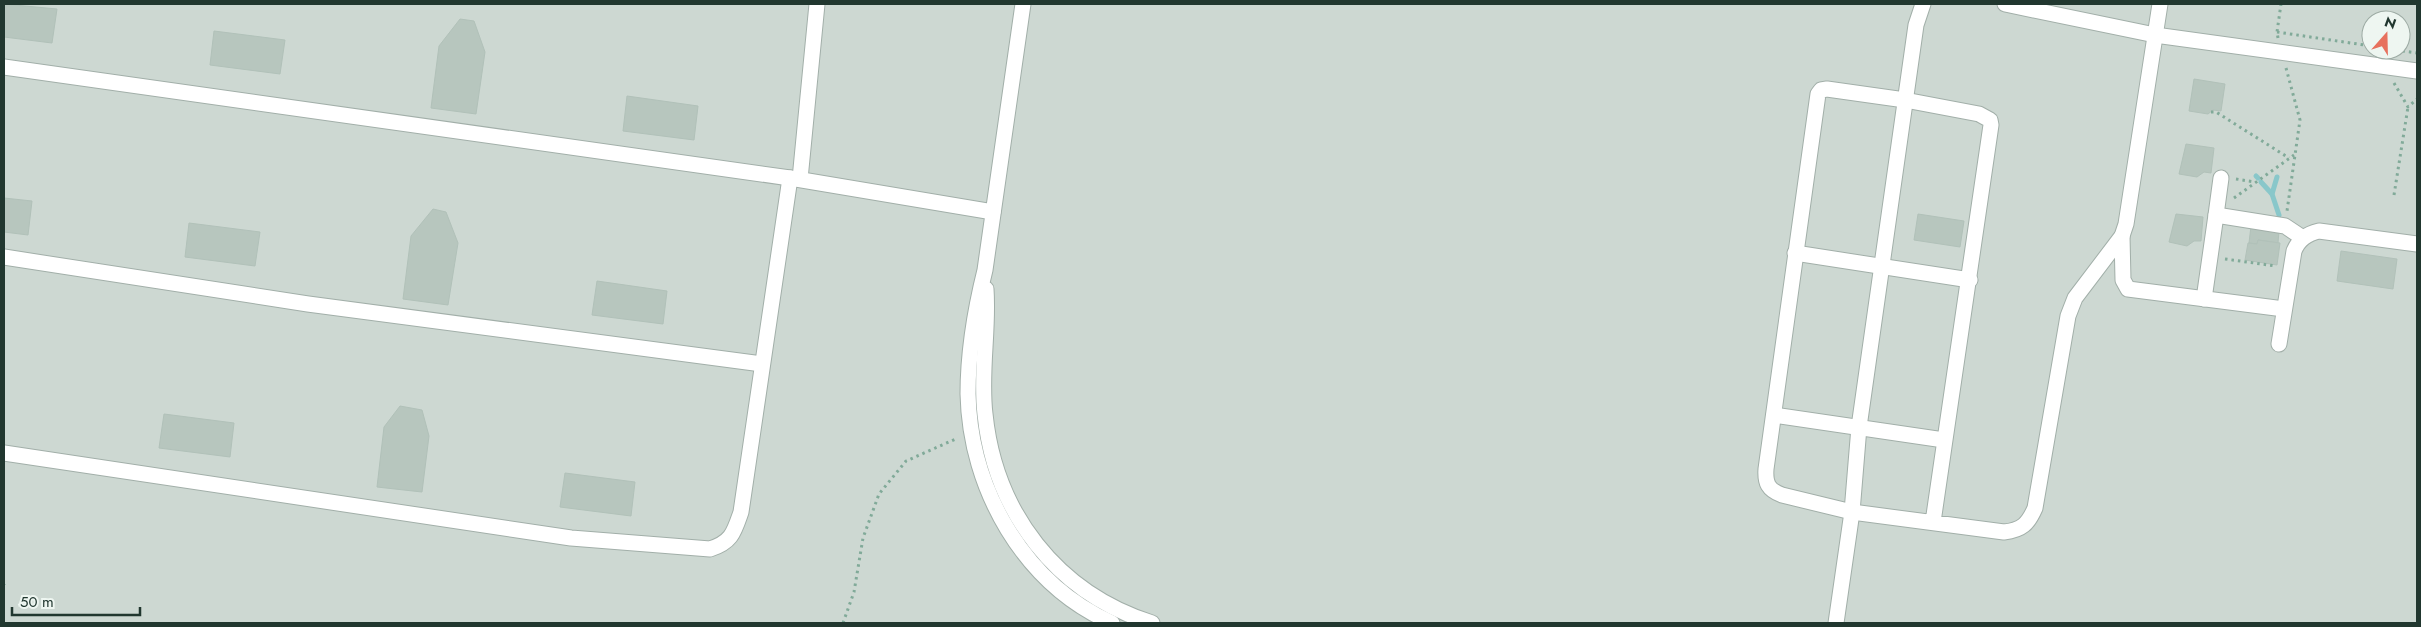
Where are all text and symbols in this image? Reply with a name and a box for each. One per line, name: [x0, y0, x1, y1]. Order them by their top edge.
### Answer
north arrow: [2361, 10, 2411, 60]
text: N: [2382, 11, 2399, 34]
scale bar: [12, 584, 140, 616]
text: 50 m: [20, 591, 54, 613]

